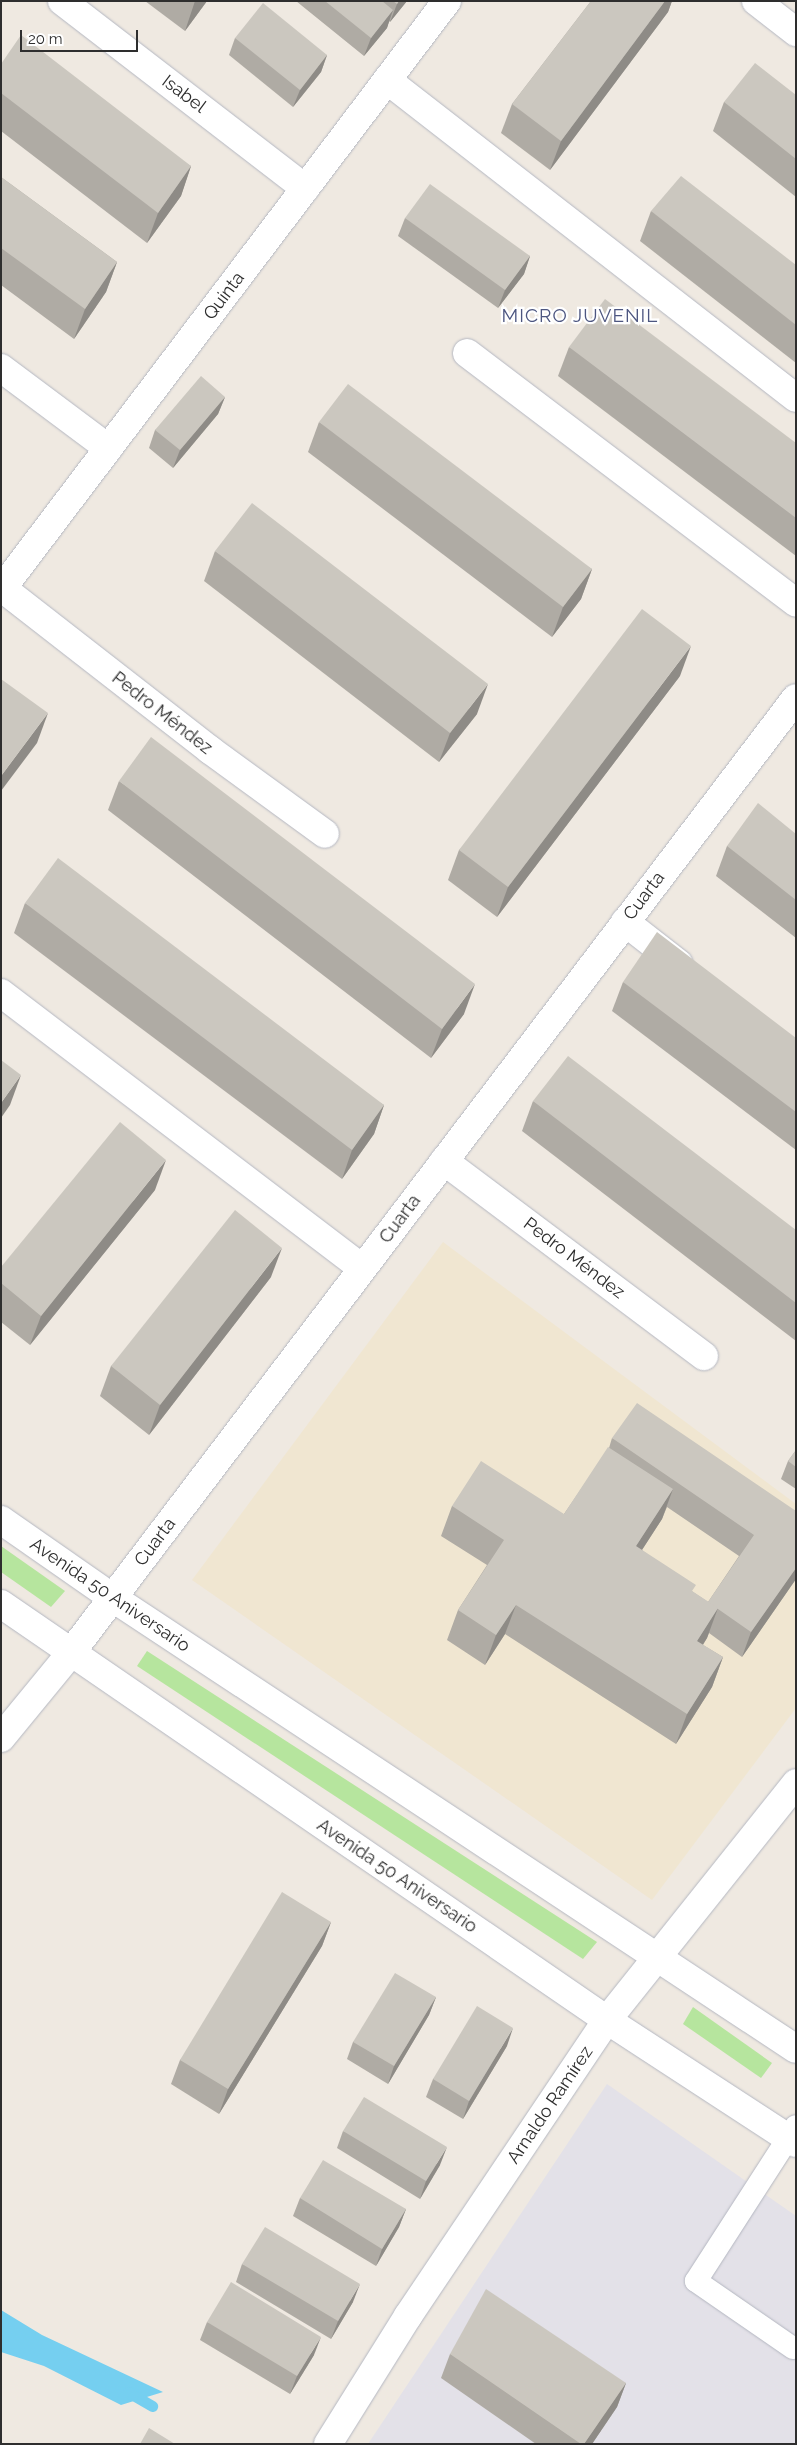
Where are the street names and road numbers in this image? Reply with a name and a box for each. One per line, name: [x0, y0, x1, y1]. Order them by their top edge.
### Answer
street label: Isabel: [158, 70, 210, 118]
street label: Quinta: [199, 268, 249, 324]
street label: Pedro Méndez: [108, 667, 216, 759]
street label: Cuarta: [619, 868, 669, 924]
street label: Cuarta: [375, 1191, 425, 1247]
street label: Pedro Méndez: [519, 1213, 629, 1303]
street label: Cuarta: [130, 1514, 180, 1570]
street label: Avenida 50 Aniversario: [26, 1533, 194, 1657]
street label: Avenida 50 Aniversario: [313, 1814, 481, 1938]
street label: Arnaldo Ramírez: [503, 2042, 597, 2168]

